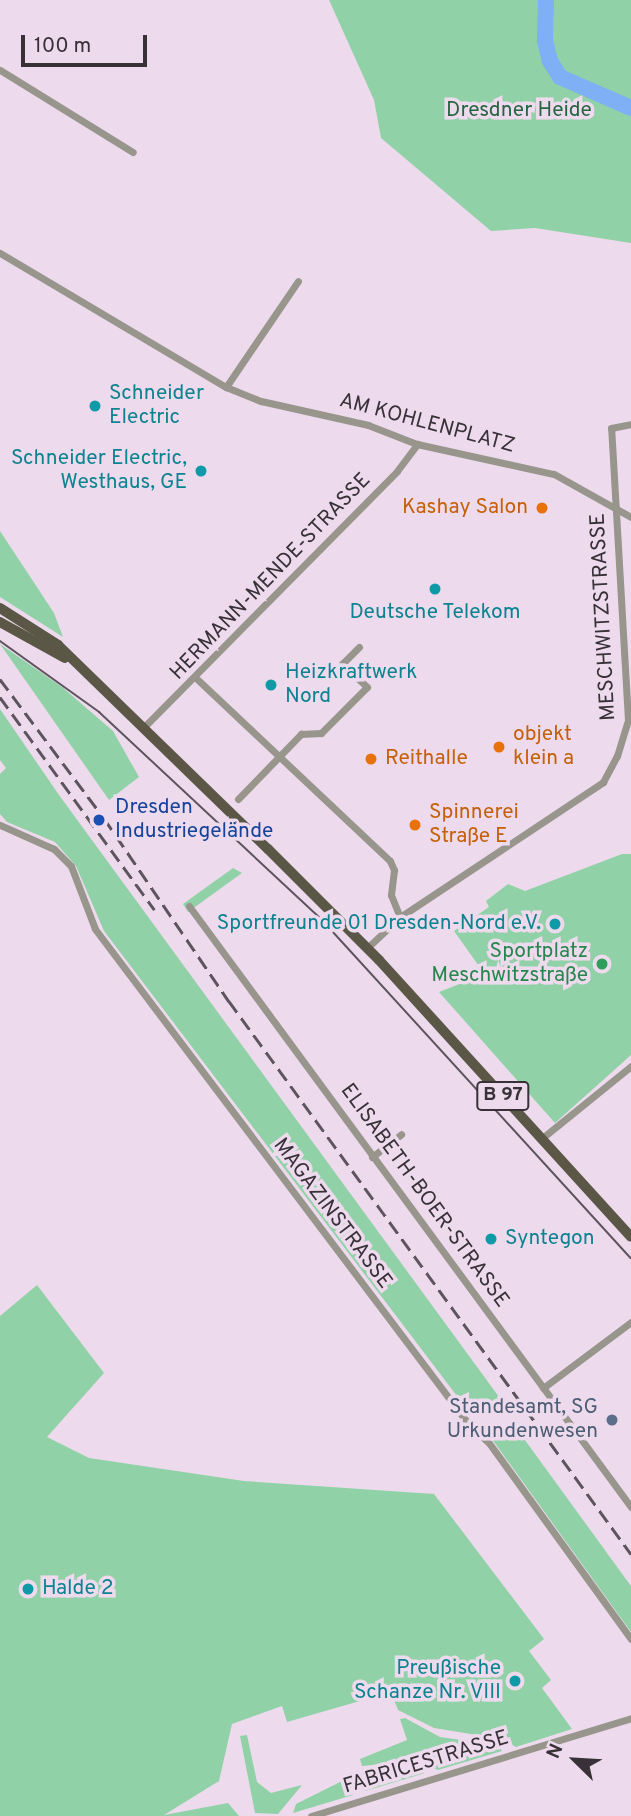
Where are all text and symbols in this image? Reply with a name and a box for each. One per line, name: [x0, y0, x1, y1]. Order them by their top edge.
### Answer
scale bar: [24, 21, 150, 65]
text: 100 m: [34, 33, 91, 60]
park label: Dresdner Heide: [446, 98, 592, 124]
place label: Schneider Electric: [109, 381, 204, 431]
street label: AM KOHLENPLATZ: [337, 388, 517, 460]
marker: Schneider Electric: [87, 398, 103, 414]
place label: Schneider Electric, Westhaus, GE: [11, 446, 187, 496]
marker: Schneider Electric, Westhaus, GE: [193, 463, 209, 479]
street label: HERMANN-MENDE-STRASSE: [165, 468, 377, 686]
place label: Kashay Salon: [402, 495, 528, 521]
marker: Kashay Salon: [534, 500, 550, 516]
street label: MESCHWITZSTRASSE: [586, 513, 622, 721]
marker: Deutsche Telekom: [427, 581, 443, 597]
place label: Deutsche Telekom: [349, 600, 521, 626]
place label: Heizkraftwerk Nord: [285, 660, 417, 710]
marker: Heizkraftwerk Nord: [263, 677, 279, 693]
place label: objekt klein a: [513, 722, 574, 772]
marker: objekt klein a: [491, 739, 507, 755]
place label: Reithalle: [385, 746, 468, 772]
marker: Reithalle: [363, 751, 379, 767]
place label: Dresden Industriegelände: [115, 795, 273, 845]
place label: Spinnerei Straße E: [429, 800, 519, 850]
marker: Dresden Industriegelände: [89, 810, 109, 830]
marker: Spinnerei Straße E: [407, 817, 423, 833]
place label: Sportfreunde 01 Dresden-Nord e.V.: [217, 911, 541, 937]
marker: Sportfreunde 01 Dresden-Nord e.V.: [547, 916, 563, 932]
place label: Sportplatz Meschwitzstraße: [431, 939, 588, 989]
marker: Sportplatz Meschwitzstraße: [594, 956, 610, 972]
street label: ELISABETH-BOER-STRASSE: [334, 1079, 514, 1313]
road number: B 97: [475, 1080, 531, 1112]
street label: MAGAZINSTRASSE: [267, 1134, 397, 1294]
place label: Syntegon: [505, 1226, 595, 1252]
marker: Syntegon: [483, 1231, 499, 1247]
place label: Standesamt, SG Urkundenwesen: [447, 1395, 598, 1445]
marker: Standesamt, SG Urkundenwesen: [604, 1412, 620, 1428]
place label: Halde 2: [42, 1576, 114, 1602]
marker: Halde 2: [20, 1581, 36, 1597]
place label: Preußische Schanze Nr. VIII: [353, 1656, 501, 1706]
marker: Preußische Schanze Nr. VIII: [507, 1673, 523, 1689]
north arrow: [540, 1725, 610, 1795]
street label: FABRICESTRASSE: [340, 1726, 512, 1800]
text: N: [542, 1740, 570, 1763]

